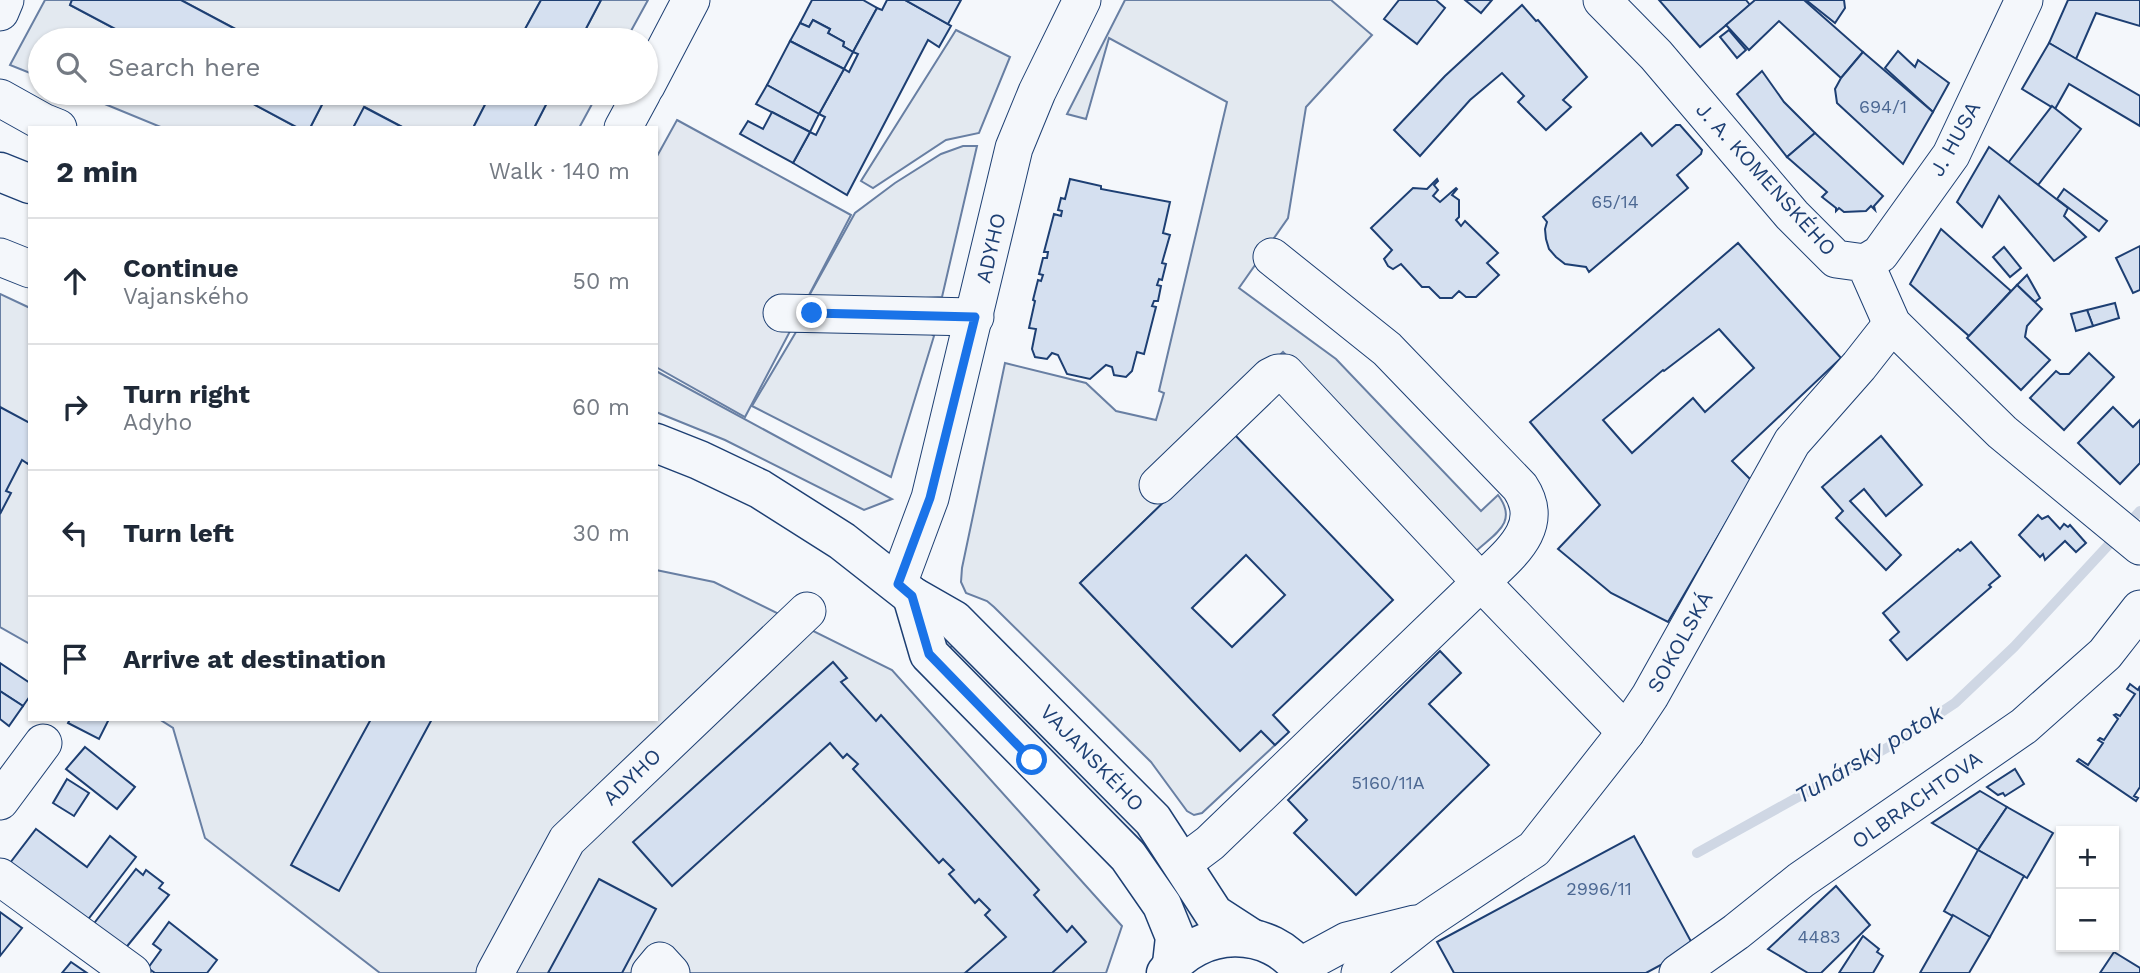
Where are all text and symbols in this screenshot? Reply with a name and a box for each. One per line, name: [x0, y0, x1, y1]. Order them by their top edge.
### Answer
search box: [28, 28, 658, 105]
icon: search: [52, 48, 90, 86]
text: Search here: [108, 52, 260, 82]
house number: 694/1: [1859, 96, 1907, 117]
street label: J. A. KOMENSKÉHO: [1691, 97, 1842, 260]
street label: J. HUSA: [1924, 97, 1985, 180]
text: 2 min: [56, 154, 138, 189]
text: Walk · 140 m: [489, 158, 630, 185]
house number: 65/14: [1591, 191, 1639, 212]
street label: ADYHO: [970, 210, 1011, 285]
text: Continue: [123, 253, 239, 283]
icon: ahead: [56, 262, 94, 300]
text: 50 m: [573, 268, 630, 295]
text: Vajanského: [123, 283, 249, 310]
route end: [796, 297, 827, 328]
text: Turn right: [123, 379, 250, 409]
icon: right: [56, 388, 94, 426]
text: 60 m: [572, 394, 630, 421]
text: Adyho: [123, 409, 192, 436]
icon: left: [56, 514, 94, 552]
text: Turn left: [123, 518, 234, 548]
text: 30 m: [573, 520, 630, 547]
street label: SOKOLSKÁ: [1642, 587, 1718, 697]
icon: arrive: [56, 640, 94, 678]
text: Arrive at destination: [123, 644, 386, 674]
street label: VAJANSKÉHO: [1035, 699, 1150, 816]
water label: Tuhársky potok: [1790, 699, 1950, 809]
street label: ADYHO: [597, 743, 666, 810]
route start: [1016, 744, 1047, 775]
street label: OLBRACHTOVA: [1847, 745, 1987, 854]
house number: 5160/11A: [1351, 772, 1425, 793]
map controls: [2056, 826, 2119, 952]
button: +: [2056, 826, 2119, 889]
house number: 2996/11: [1566, 878, 1632, 899]
button: −: [2056, 889, 2119, 952]
house number: 4483: [1797, 926, 1841, 947]

